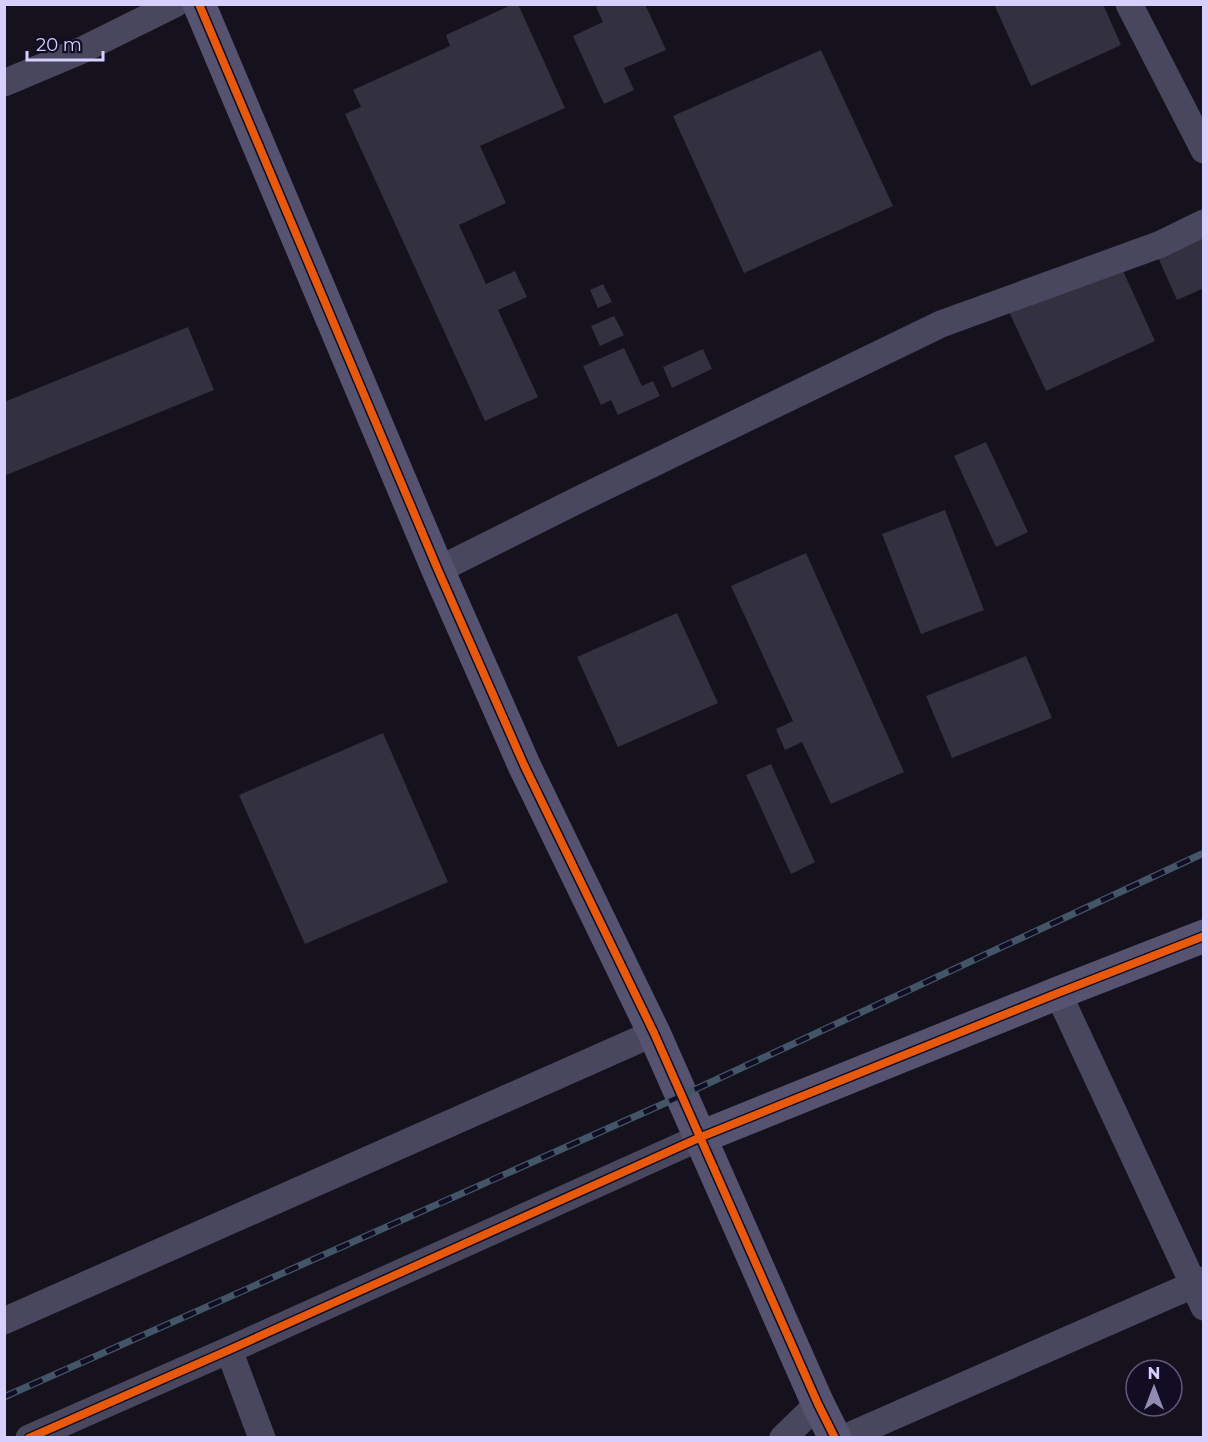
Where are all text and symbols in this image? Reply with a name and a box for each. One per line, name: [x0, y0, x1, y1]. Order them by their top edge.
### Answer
scale bar: [27, 24, 104, 62]
text: 20 m: [36, 34, 82, 56]
north arrow: [1124, 1358, 1184, 1418]
text: N: [1148, 1364, 1160, 1383]

